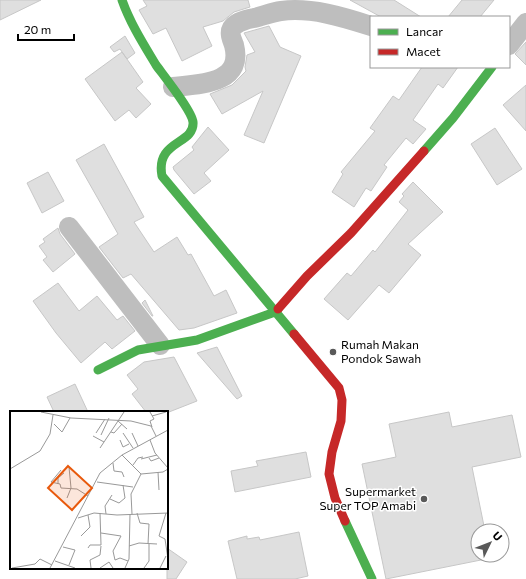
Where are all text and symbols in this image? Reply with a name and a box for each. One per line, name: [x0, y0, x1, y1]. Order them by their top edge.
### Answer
scale bar: [18, 16, 74, 42]
legend: [370, 16, 510, 68]
text: 20 m: [24, 22, 51, 36]
text: Lancar: [406, 24, 443, 38]
text: Macet: [406, 44, 441, 58]
place label: Rumah Makan Pondok Sawah: [341, 337, 421, 365]
marker: Rumah Makan Pondok Sawah: [328, 347, 338, 357]
inset map: [10, 411, 168, 569]
place label: Supermarket Super TOP Amabi: [320, 484, 416, 512]
marker: Supermarket Super TOP Amabi: [419, 494, 429, 504]
north arrow: [470, 523, 510, 563]
text: U: [490, 528, 505, 543]

